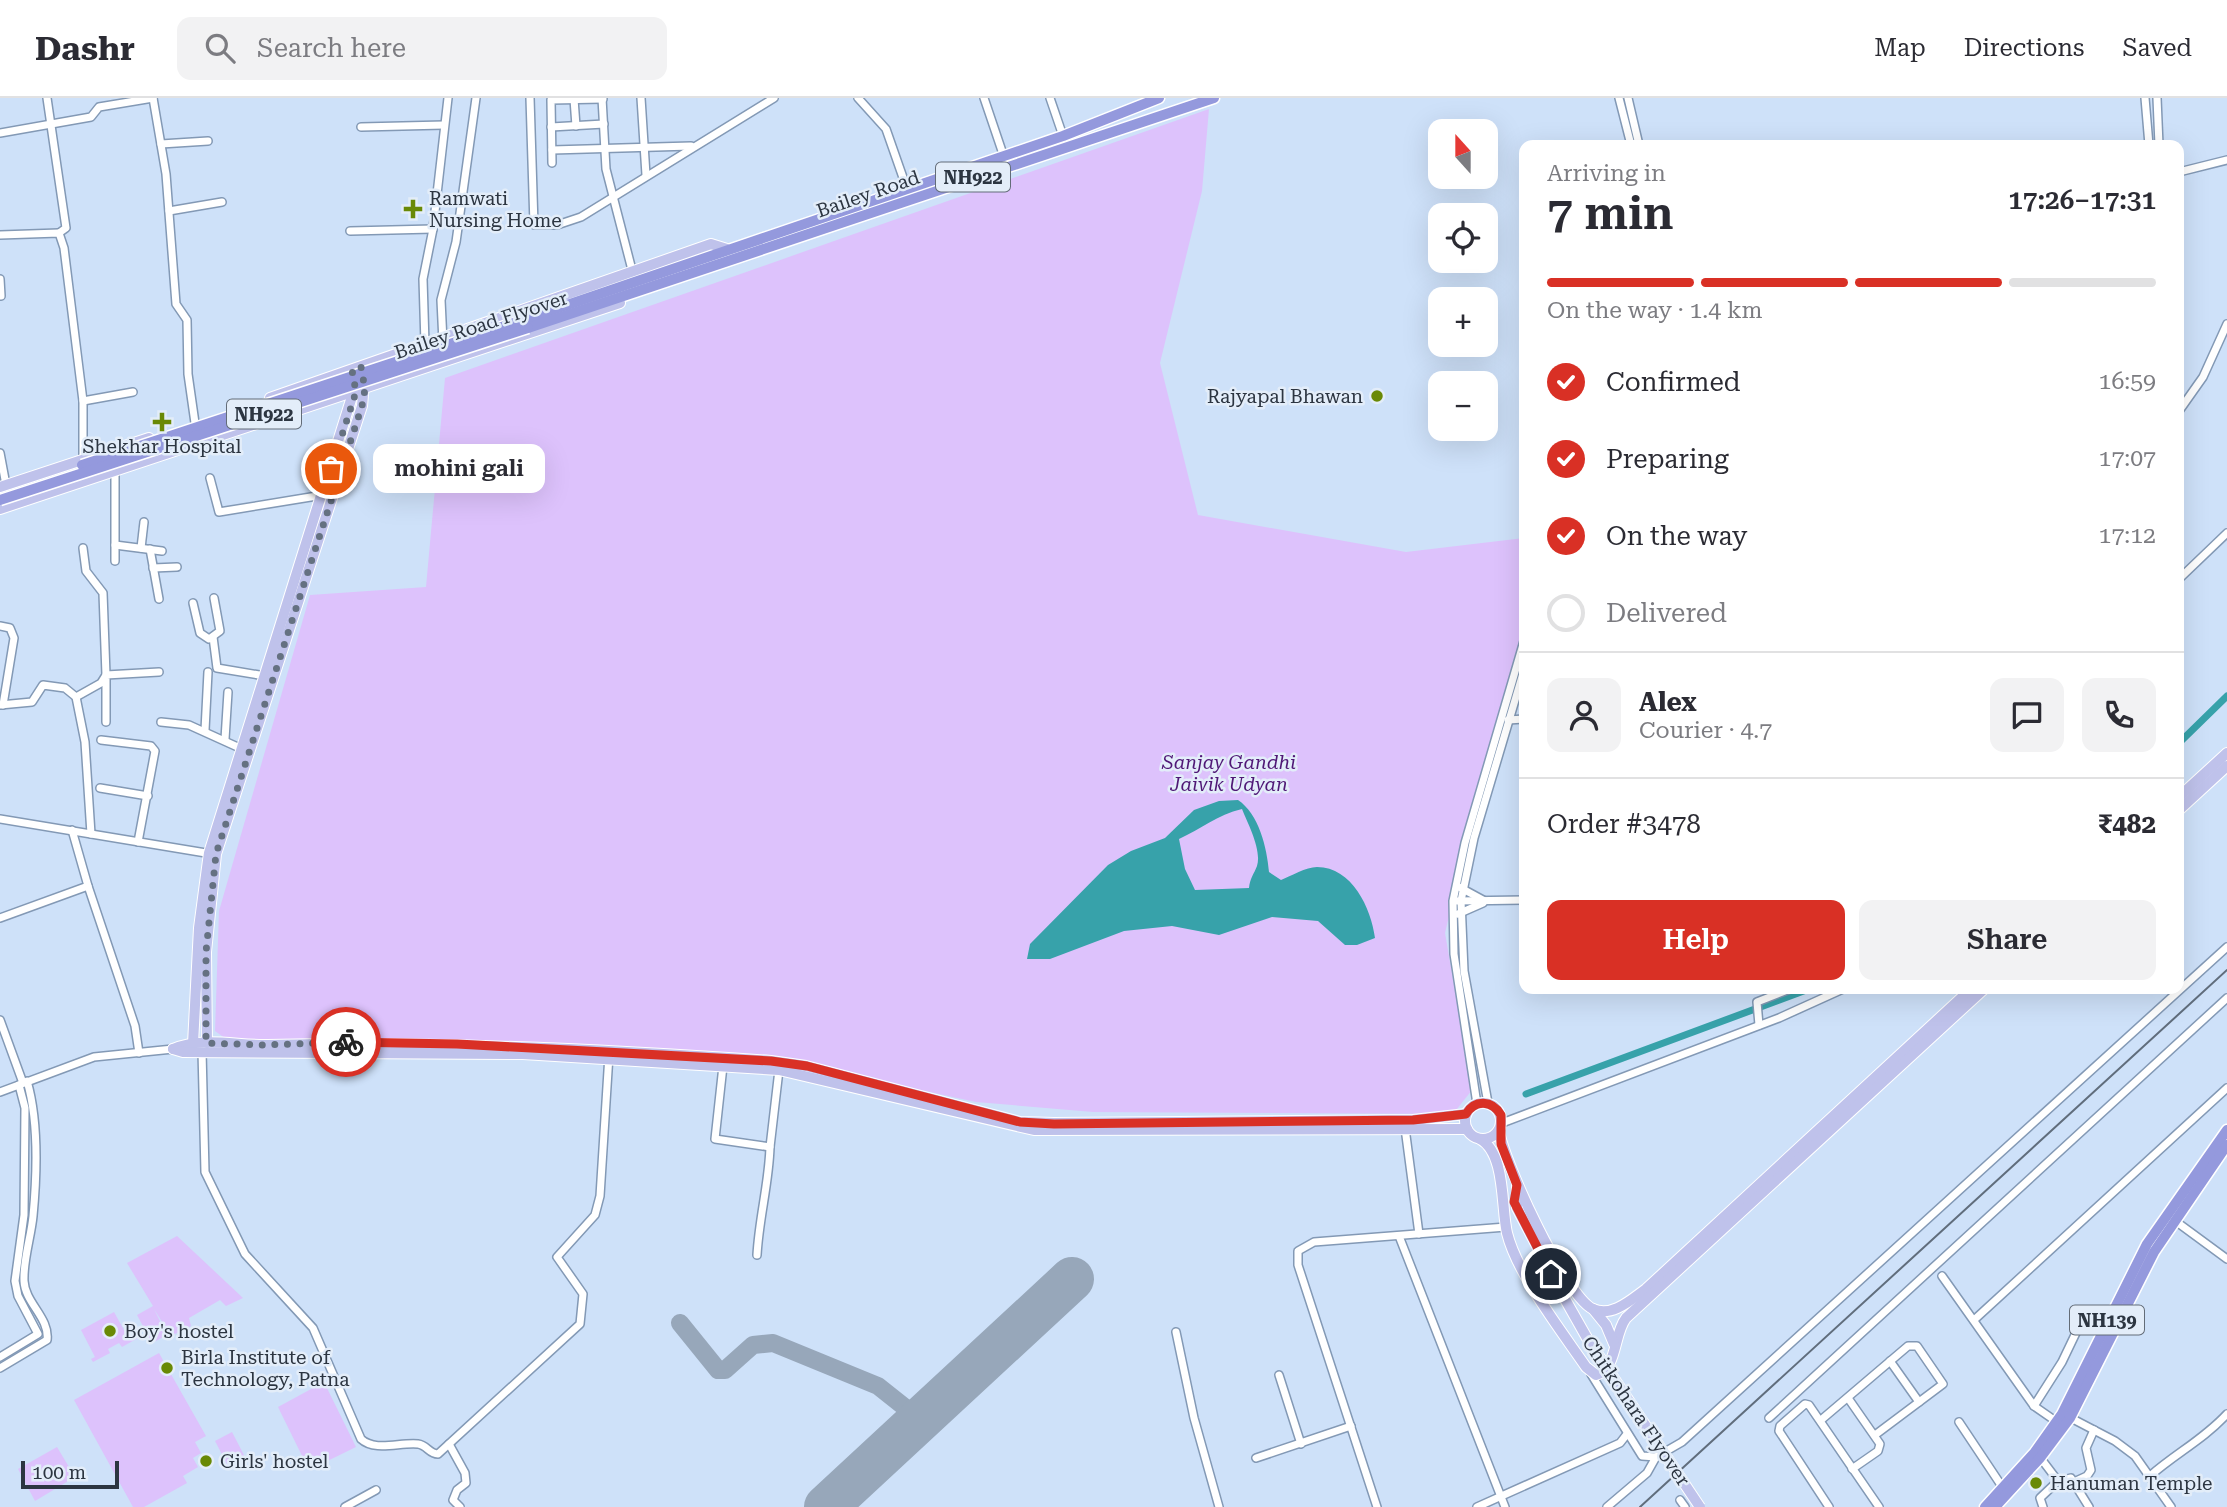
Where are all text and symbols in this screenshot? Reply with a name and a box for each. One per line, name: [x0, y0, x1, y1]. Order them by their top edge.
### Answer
search box: [177, 17, 667, 80]
text: Dashr: [35, 29, 135, 68]
icon: search: [201, 29, 239, 67]
text: Search here: [257, 33, 406, 63]
text: Map: [1874, 34, 1926, 62]
text: Directions: [1964, 34, 2084, 62]
text: Saved: [2122, 34, 2192, 62]
north arrow: [1428, 119, 1498, 189]
map controls: [1428, 119, 1498, 441]
text: Arriving in: [1547, 160, 1666, 187]
road number: NH922: [936, 162, 1010, 192]
street label: Bailey Road: [813, 166, 923, 222]
text: 17:26–17:31: [2008, 185, 2156, 215]
text: 7 min: [1547, 186, 1674, 240]
place label: Ramwati Nursing Home: [429, 187, 562, 232]
marker: Ramwati Nursing Home: [403, 199, 423, 219]
button: locate: [1428, 203, 1498, 273]
street label: Bailey Road Flyover: [391, 286, 571, 364]
button: +: [1428, 287, 1498, 357]
text: On the way · 1.4 km: [1547, 297, 1762, 324]
icon: check: [1547, 363, 1585, 401]
text: Confirmed: [1606, 367, 1741, 397]
text: 16:59: [2099, 368, 2156, 395]
button: −: [1428, 371, 1498, 441]
place label: Rajyapal Bhawan: [1207, 385, 1363, 408]
marker: Rajyapal Bhawan: [1369, 388, 1385, 404]
road number: NH922: [227, 400, 301, 428]
marker: Shekhar Hospital: [152, 412, 172, 432]
place label: Shekhar Hospital: [83, 435, 242, 458]
pin: [301, 439, 361, 499]
icon: check: [1547, 440, 1585, 478]
callout: mohini gali: [373, 444, 544, 494]
text: Preparing: [1606, 444, 1729, 474]
text: 17:07: [2099, 445, 2156, 472]
icon: bag: [312, 450, 350, 488]
text: mohini gali: [394, 455, 524, 482]
icon: check: [1547, 517, 1585, 555]
text: On the way: [1606, 521, 1747, 551]
text: 17:12: [2099, 522, 2156, 549]
text: Delivered: [1606, 598, 1727, 628]
button: person: [1547, 678, 1621, 752]
button: chat: [1990, 678, 2064, 752]
button: phone: [2082, 678, 2156, 752]
text: Alex: [1639, 687, 1697, 717]
text: Courier · 4.7: [1639, 717, 1772, 744]
park label: Sanjay Gandhi Jaivik Udyan: [1161, 751, 1296, 796]
text: Order #3478: [1547, 809, 1701, 839]
text: ₹482: [2098, 809, 2156, 839]
button: Help: [1547, 900, 1845, 980]
button: Share: [1859, 900, 2156, 980]
courier: [311, 1007, 381, 1077]
icon: bike: [327, 1023, 365, 1061]
pin: [1521, 1244, 1581, 1304]
icon: home: [1532, 1255, 1570, 1293]
road number: NH139: [2070, 1306, 2144, 1335]
place label: Boy's hostel: [124, 1320, 234, 1343]
marker: Boy's hostel: [102, 1323, 118, 1339]
street label: Chitkohara Flyover: [1577, 1332, 1695, 1490]
place label: Birla Institute of Technology, Patna: [181, 1346, 350, 1391]
marker: Birla Institute of Technology, Patna: [159, 1360, 175, 1376]
place label: Girls' hostel: [220, 1450, 329, 1473]
marker: Girls' hostel: [198, 1453, 214, 1469]
scale bar: [21, 1458, 119, 1490]
text: 100 m: [32, 1461, 86, 1484]
place label: Hanuman Temple: [2050, 1472, 2213, 1495]
marker: Hanuman Temple: [2028, 1475, 2044, 1491]

